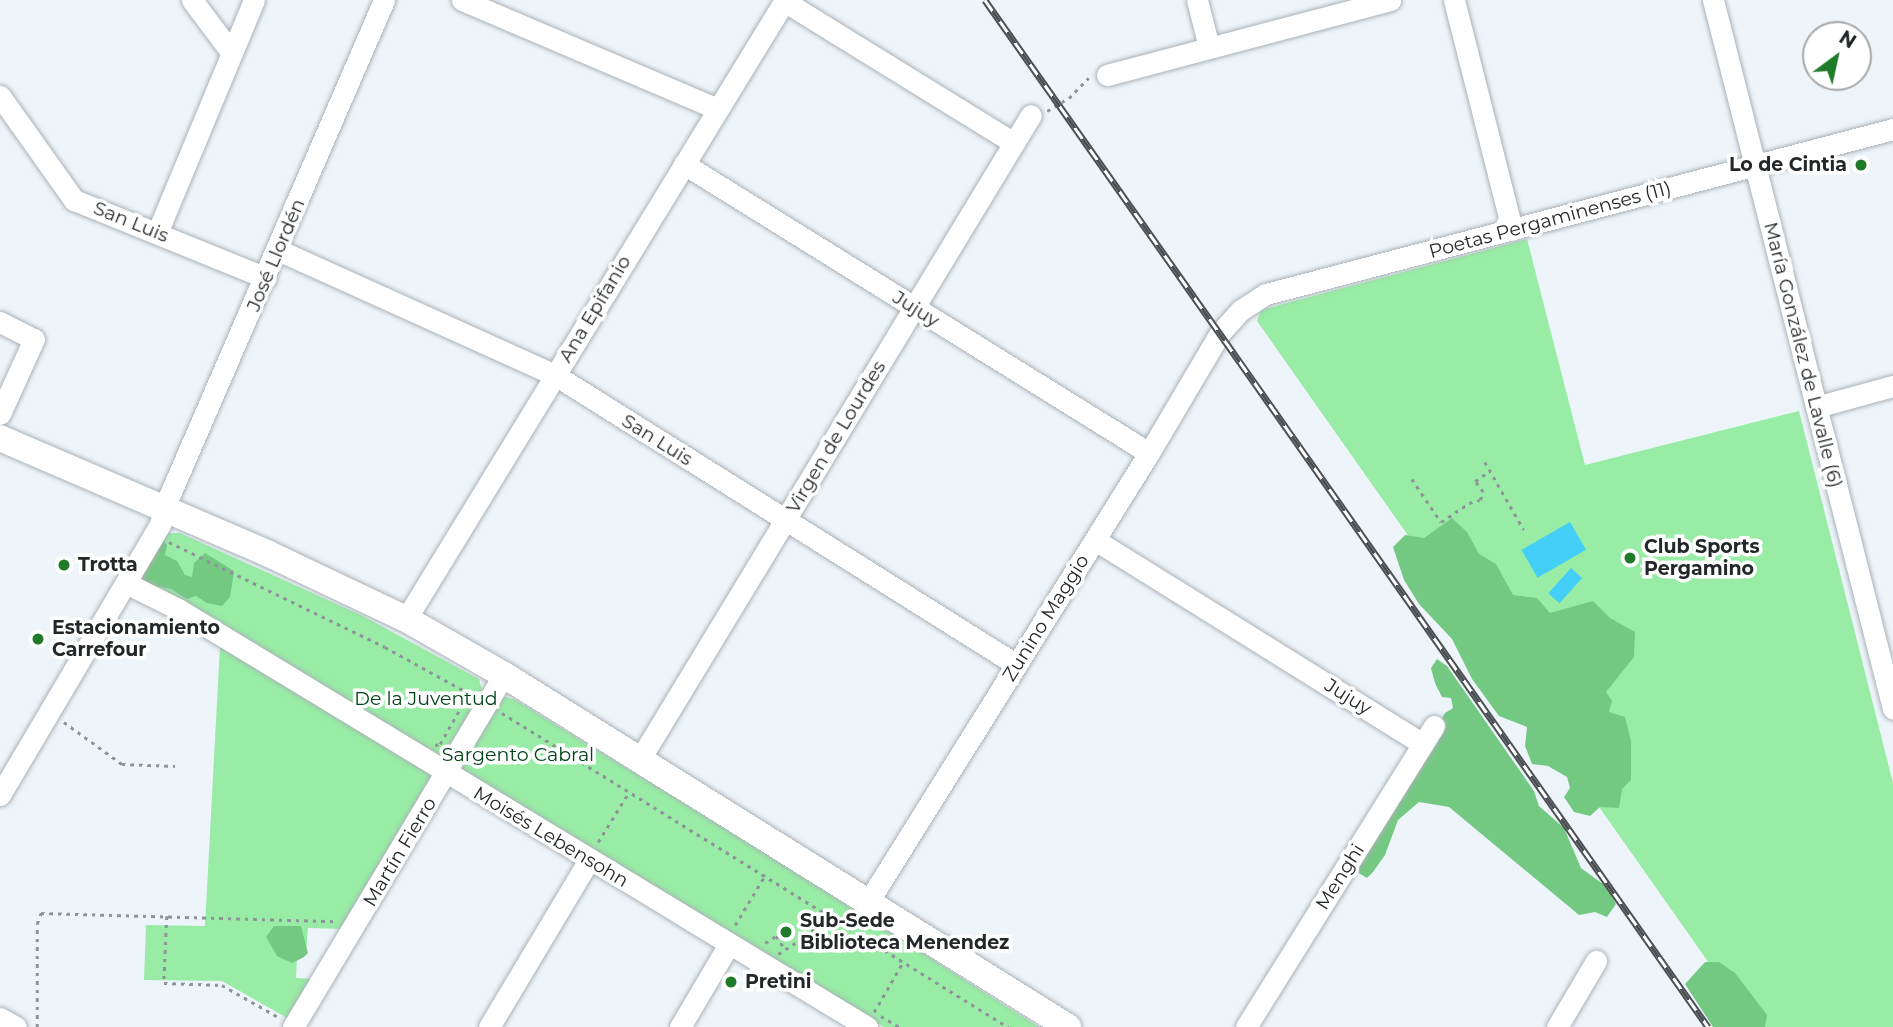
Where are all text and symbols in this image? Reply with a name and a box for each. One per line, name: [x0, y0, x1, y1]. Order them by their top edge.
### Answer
north arrow: [1802, 21, 1872, 91]
text: N: [1835, 26, 1860, 53]
place label: Lo de Cintia: [1729, 154, 1847, 176]
marker: Lo de Cintia: [1853, 157, 1869, 173]
street label: Poetas Pergaminenses (11): [1426, 177, 1674, 263]
street label: José Llordén: [242, 195, 310, 315]
street label: San Luis: [90, 197, 172, 247]
street label: María González de Lavalle (6): [1759, 220, 1847, 490]
street label: Ana Epifanio: [554, 251, 636, 367]
street label: Jujuy: [889, 286, 943, 332]
street label: Virgen de Lourdes: [781, 357, 891, 517]
street label: San Luis: [617, 409, 697, 471]
place label: Club Sports Pergamino: [1644, 536, 1760, 580]
street label: Zunino Maggio: [998, 550, 1094, 686]
marker: Club Sports Pergamino: [1622, 550, 1638, 566]
place label: Trotta: [78, 554, 138, 576]
marker: Trotta: [56, 557, 72, 573]
place label: Estacionamiento Carrefour: [52, 617, 220, 661]
marker: Estacionamiento Carrefour: [30, 631, 46, 647]
street label: Jujuy: [1321, 674, 1375, 720]
park label: De la Juventud: [354, 688, 498, 710]
park label: Sargento Cabral: [442, 744, 594, 766]
street label: Moisés Lebensohn: [469, 782, 633, 892]
street label: Martín Fierro: [358, 793, 442, 911]
street label: Menghi: [1311, 840, 1369, 914]
place label: Sub-Sede Biblioteca Menendez: [800, 910, 1009, 954]
marker: Sub-Sede Biblioteca Menendez: [778, 924, 794, 940]
place label: Pretini: [745, 971, 812, 993]
marker: Pretini: [723, 974, 739, 990]

